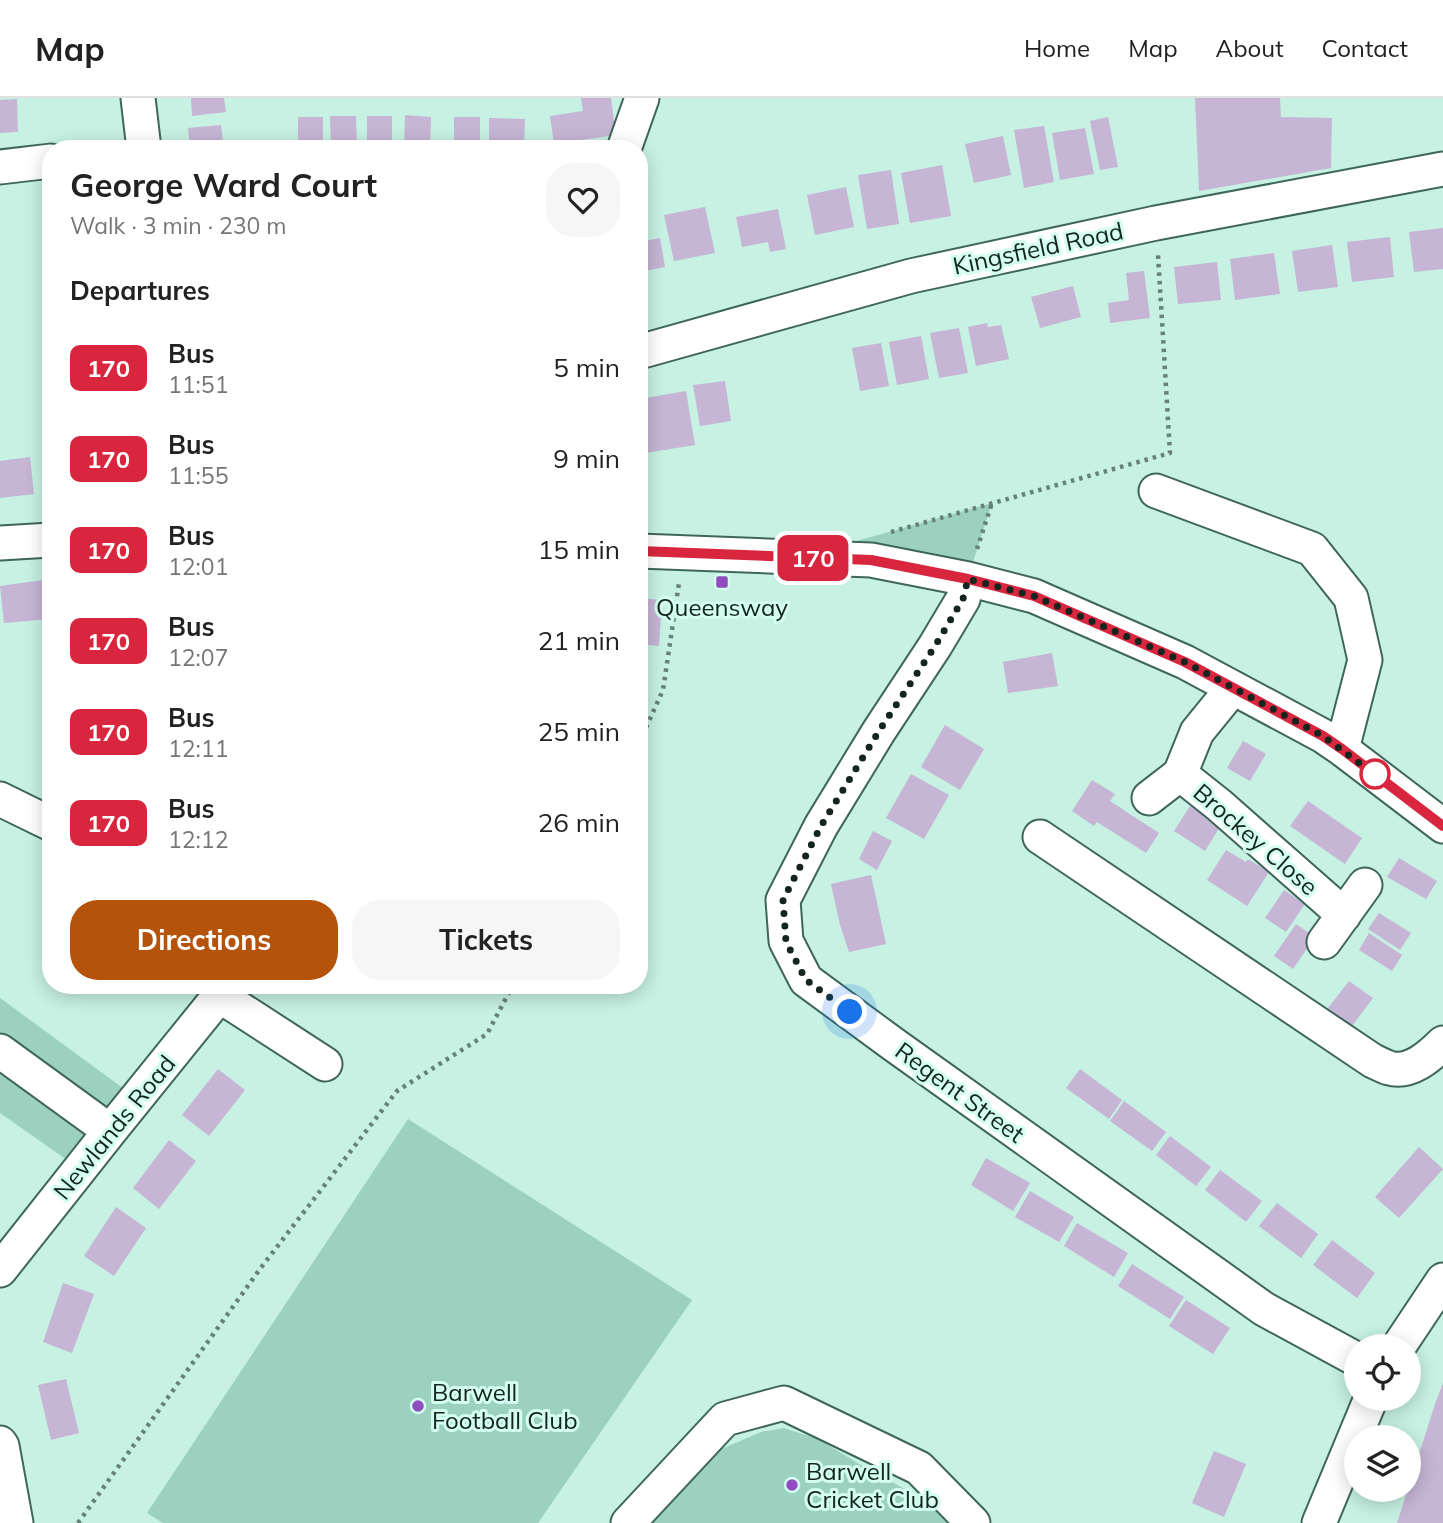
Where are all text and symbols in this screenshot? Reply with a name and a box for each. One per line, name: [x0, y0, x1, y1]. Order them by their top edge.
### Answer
text: Map: [35, 28, 105, 69]
text: Home: [1024, 33, 1090, 63]
text: Map: [1128, 33, 1178, 63]
text: About: [1216, 33, 1284, 63]
text: Contact: [1322, 33, 1408, 63]
button: heart: [546, 163, 620, 237]
text: George Ward Court: [70, 164, 377, 205]
text: Walk · 3 min · 230 m: [70, 211, 287, 240]
street label: Kingsfield Road: [950, 215, 1126, 281]
text: Departures: [70, 274, 210, 307]
text: Bus: [168, 337, 214, 370]
text: 5 min: [553, 351, 620, 384]
text: 170: [87, 353, 130, 383]
text: 11:51: [168, 370, 228, 399]
text: Bus: [168, 428, 214, 461]
text: 9 min: [553, 442, 620, 475]
text: 170: [87, 444, 130, 474]
text: 11:55: [168, 461, 228, 490]
text: Bus: [168, 519, 214, 552]
text: 15 min: [538, 533, 620, 566]
text: 170: [87, 535, 130, 565]
line badge: 170: [773, 535, 853, 581]
text: 170: [791, 543, 835, 573]
text: 12:01: [168, 552, 228, 581]
marker: Queensway: [714, 574, 730, 590]
place label: Queensway: [656, 592, 788, 622]
text: Bus: [168, 610, 214, 643]
text: 21 min: [538, 624, 620, 657]
text: 170: [87, 626, 130, 656]
text: 12:07: [168, 643, 228, 672]
text: Bus: [168, 701, 214, 734]
text: 25 min: [538, 715, 620, 748]
text: 170: [87, 717, 130, 747]
text: 12:11: [168, 734, 228, 763]
unlabelled marker: [1360, 759, 1390, 789]
street label: Brockey Close: [1188, 777, 1324, 901]
text: Bus: [168, 792, 214, 825]
text: 26 min: [538, 806, 620, 839]
text: 170: [87, 808, 130, 838]
text: 12:12: [168, 825, 228, 854]
button: Directions: [70, 900, 338, 980]
button: Tickets: [352, 900, 620, 980]
your location: [832, 994, 867, 1029]
street label: Regent Street: [890, 1035, 1030, 1149]
street label: Newlands Road: [47, 1049, 181, 1205]
map controls: [1344, 1334, 1421, 1502]
button: locate: [1344, 1334, 1421, 1411]
place label: Barwell Football Club: [432, 1377, 578, 1435]
marker: Barwell Football Club: [410, 1398, 426, 1414]
button: layers: [1344, 1425, 1421, 1502]
place label: Barwell Cricket Club: [806, 1456, 939, 1514]
marker: Barwell Cricket Club: [784, 1477, 800, 1493]

